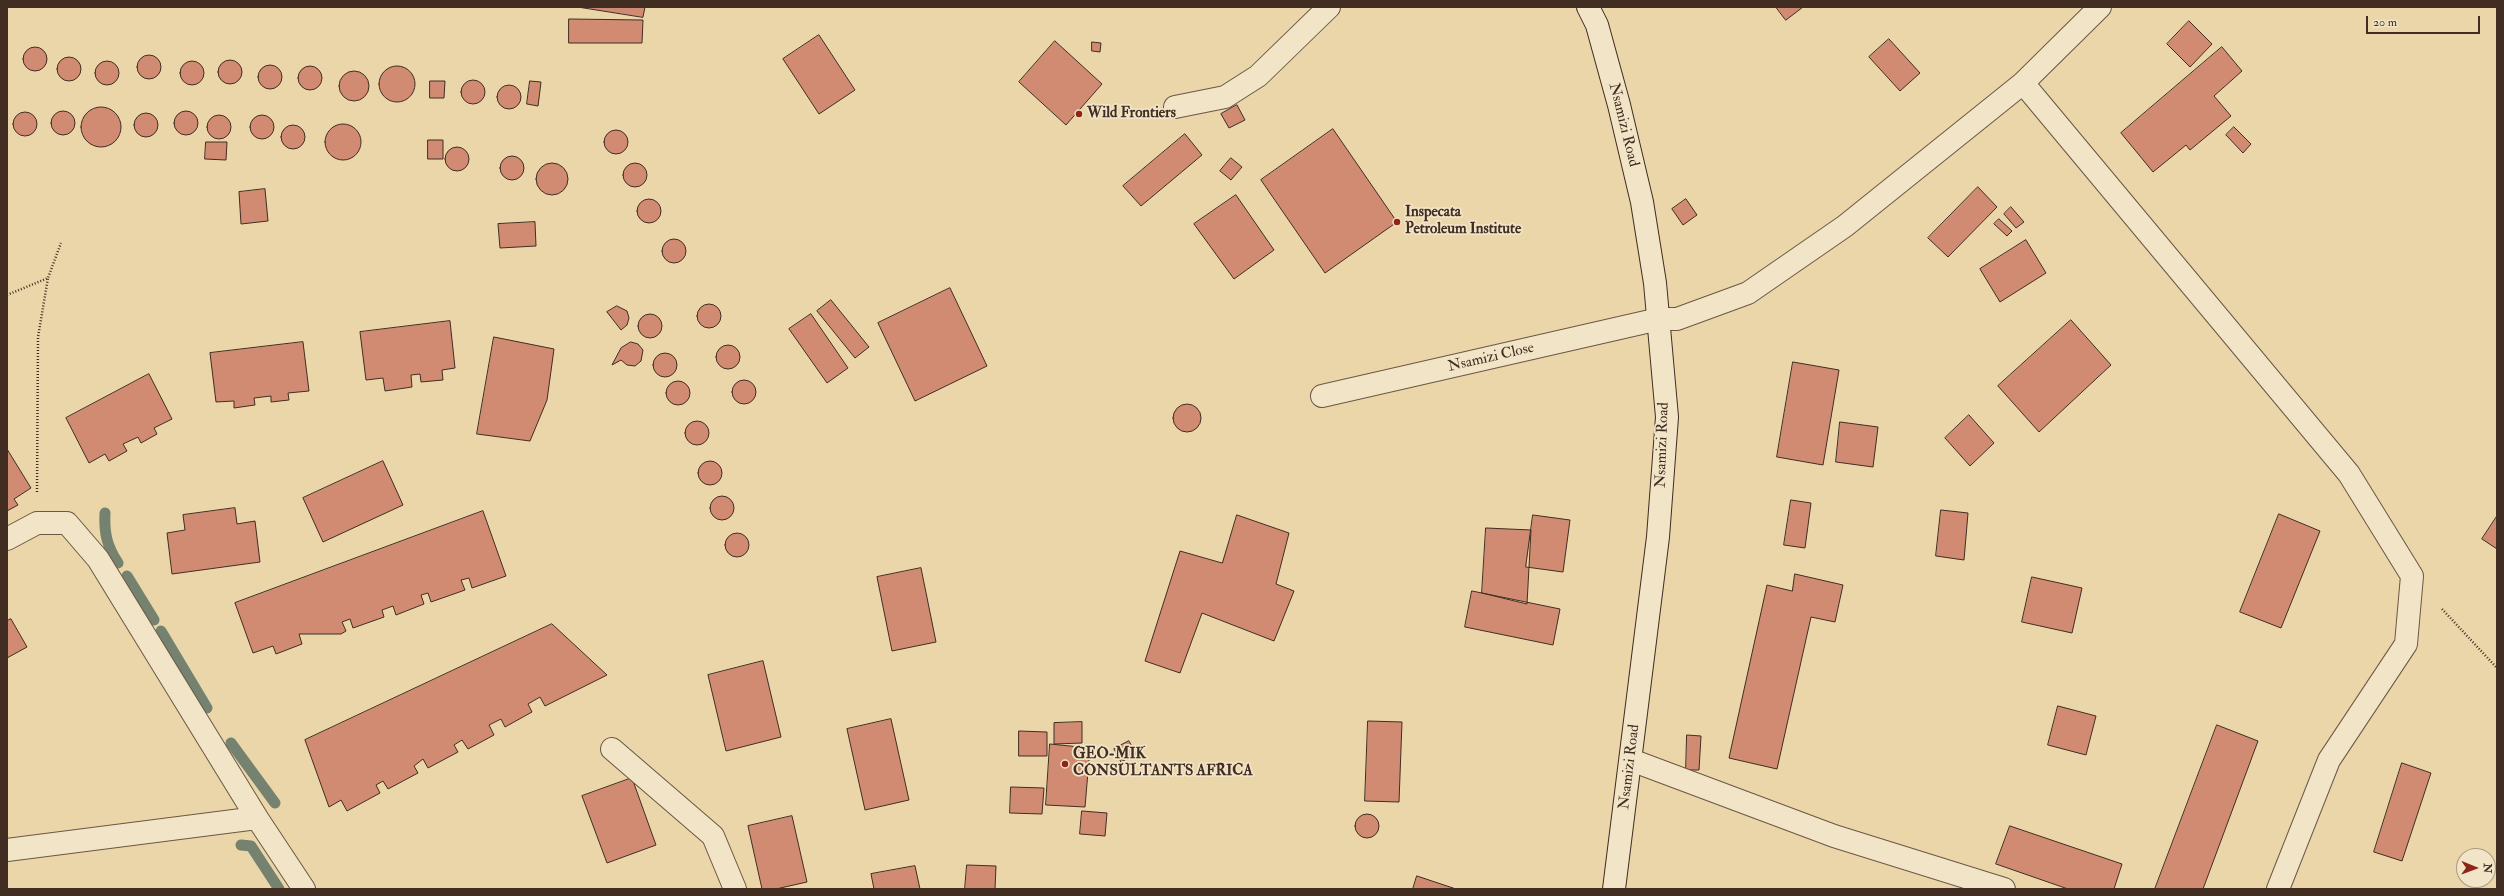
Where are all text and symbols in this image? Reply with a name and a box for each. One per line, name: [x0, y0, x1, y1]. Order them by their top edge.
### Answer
scale bar: [2368, 8, 2482, 34]
text: 20 m: [2373, 15, 2397, 30]
street label: Nsamizi Road: [1604, 81, 1642, 169]
place label: Wild Frontiers: [1087, 105, 1176, 123]
marker: Wild Frontiers: [1074, 109, 1084, 119]
place label: Inspecata Petroleum Institute: [1405, 204, 1521, 239]
marker: Inspecata Petroleum Institute: [1392, 217, 1402, 227]
street label: Nsamizi Close: [1446, 339, 1536, 377]
street label: Nsamizi Road: [1653, 402, 1673, 488]
street label: Nsamizi Road: [1616, 723, 1644, 811]
place label: GEO-MIK CONSULTANTS AFRICA: [1073, 746, 1253, 781]
marker: GEO-MIK CONSULTANTS AFRICA: [1060, 759, 1070, 769]
north arrow: [2456, 848, 2496, 888]
text: N: [2481, 863, 2494, 873]

